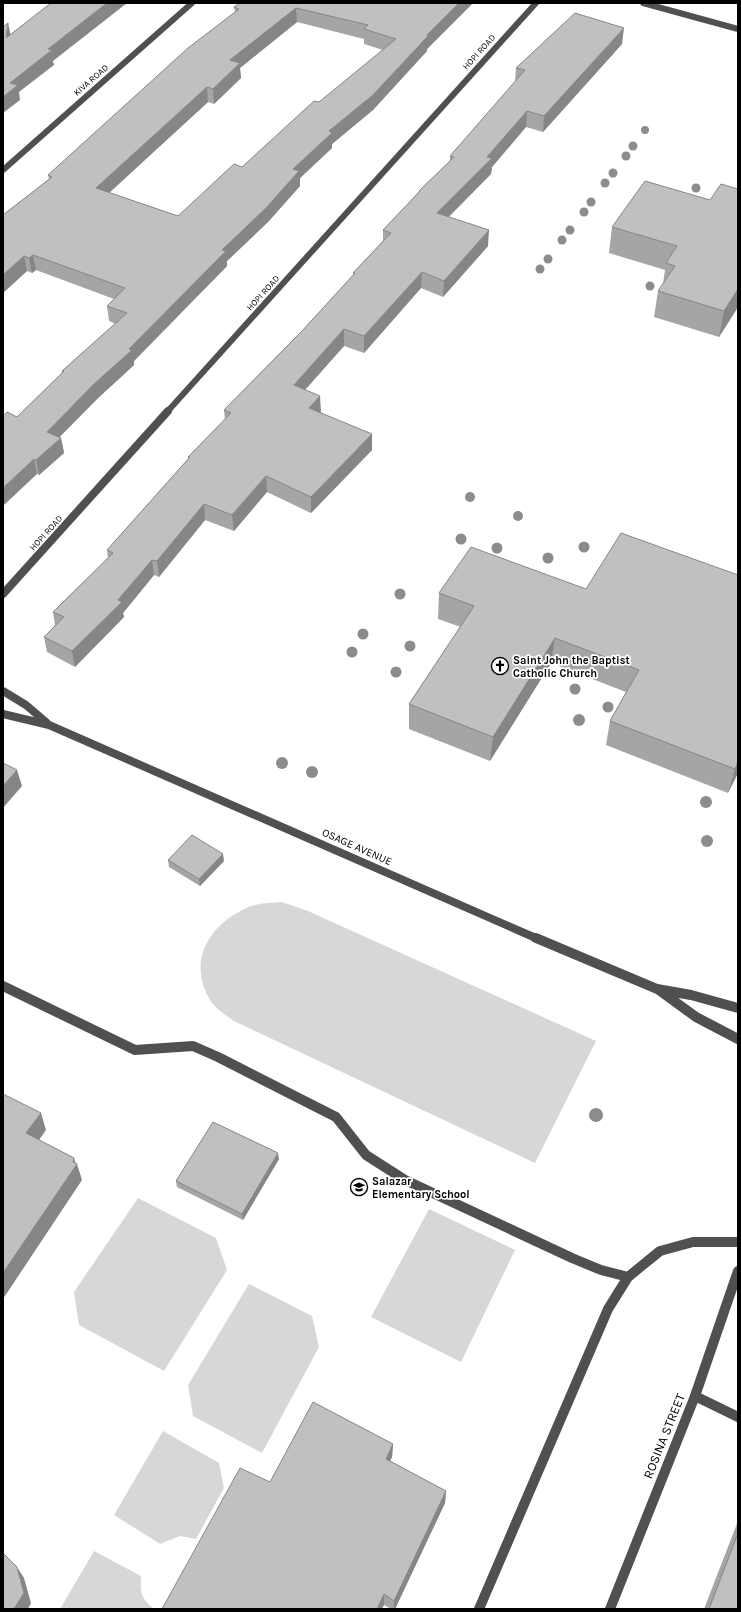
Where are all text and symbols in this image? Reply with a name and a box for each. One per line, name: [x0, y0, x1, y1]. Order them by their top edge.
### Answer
street label: HOPI ROAD: [461, 32, 497, 72]
street label: KIVA ROAD: [72, 62, 110, 98]
street label: HOPI ROAD: [245, 273, 281, 313]
street label: HOPI ROAD: [28, 513, 64, 553]
place label: Saint John the Baptist Catholic Church: [513, 654, 630, 680]
church icon: Saint John the Baptist Catholic Church: [490, 656, 510, 676]
street label: OSAGE AVENUE: [320, 826, 394, 868]
place label: Salazar Elementary School: [372, 1175, 470, 1201]
school or university icon: Salazar Elementary School: [349, 1177, 369, 1197]
street label: ROSINA STREET: [640, 1391, 688, 1481]

